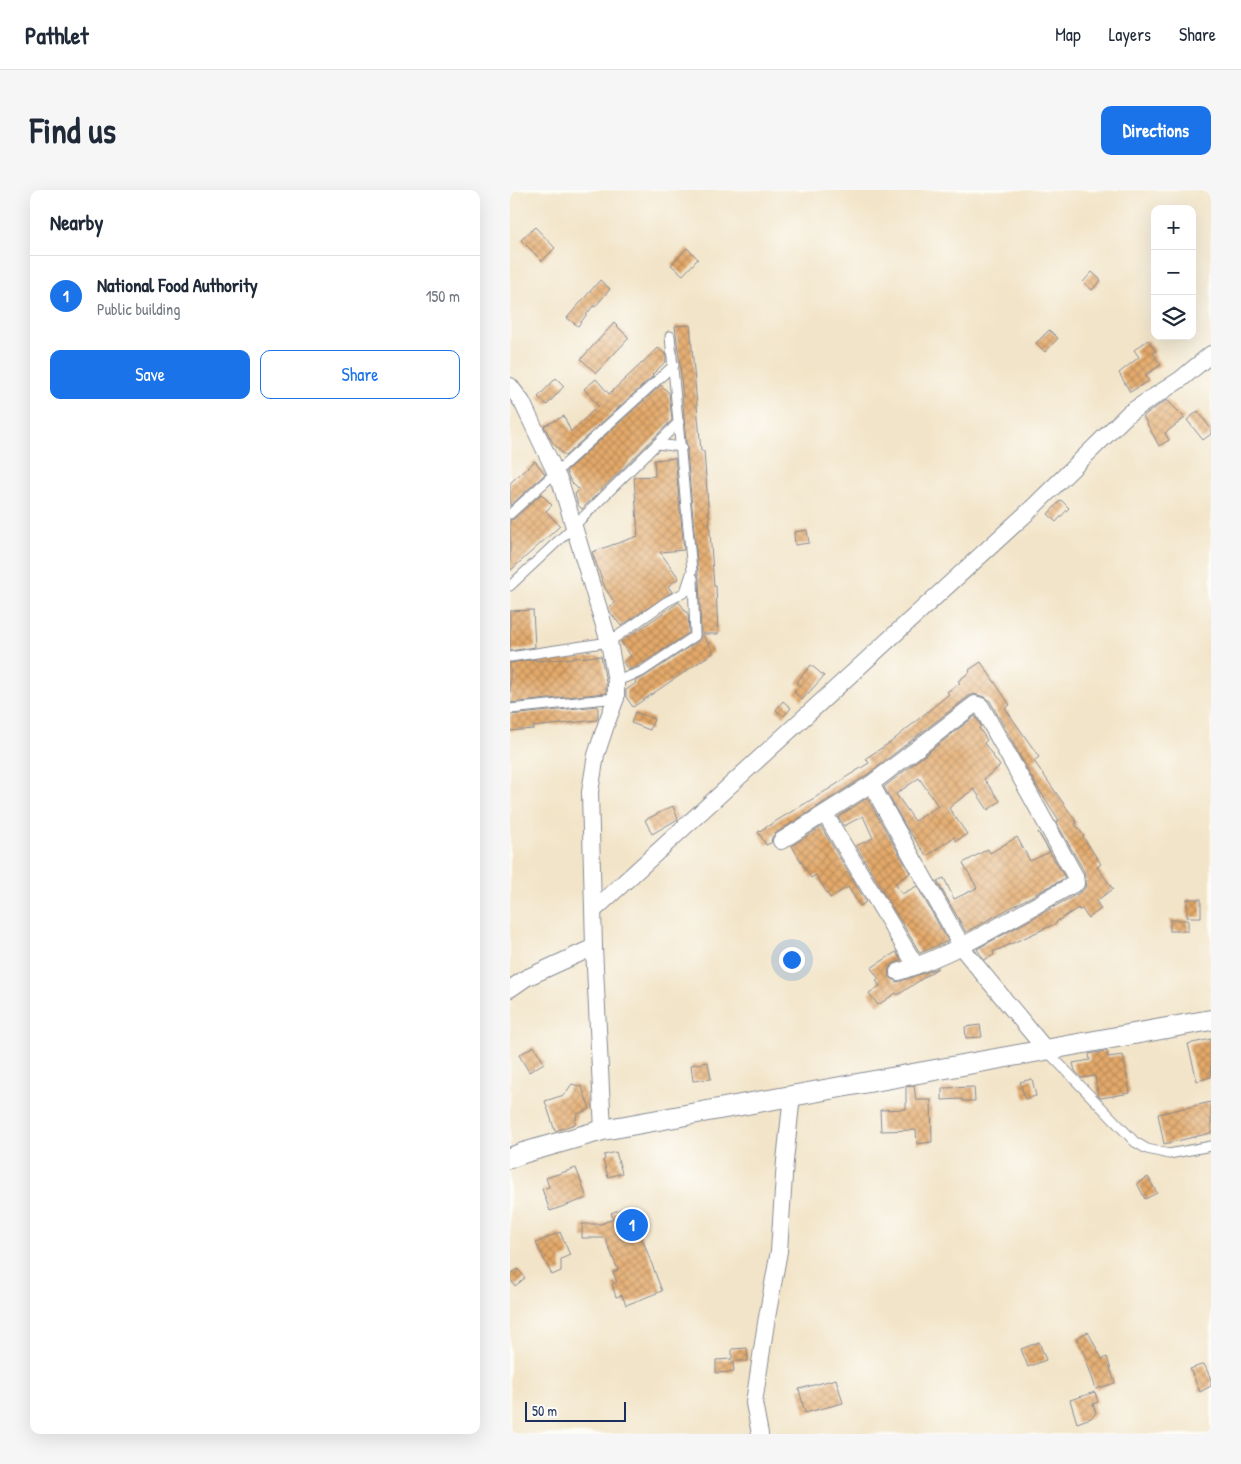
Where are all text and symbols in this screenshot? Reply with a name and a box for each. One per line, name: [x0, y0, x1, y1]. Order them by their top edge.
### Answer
text: Pathlet: [25, 19, 88, 51]
text: Map: [1055, 22, 1081, 47]
text: Layers: [1109, 22, 1151, 47]
text: Share: [1179, 22, 1216, 47]
button: Directions: [1101, 106, 1211, 155]
text: Find us: [30, 107, 116, 154]
map controls: [1151, 205, 1196, 340]
button: +: [1151, 205, 1196, 250]
text: Nearby: [50, 208, 103, 237]
button: −: [1151, 250, 1196, 295]
text: National Food Authority: [97, 272, 258, 298]
text: 1: [63, 285, 69, 307]
text: 150 m: [426, 285, 460, 307]
button: layers: [1151, 295, 1196, 340]
text: Public building: [97, 298, 180, 320]
button: Save: [50, 350, 250, 399]
button: Share: [260, 350, 460, 399]
your location: [779, 947, 805, 973]
pin: 1: [616, 1206, 648, 1244]
scale bar: [525, 1399, 626, 1422]
text: 50 m: [532, 1401, 557, 1420]

